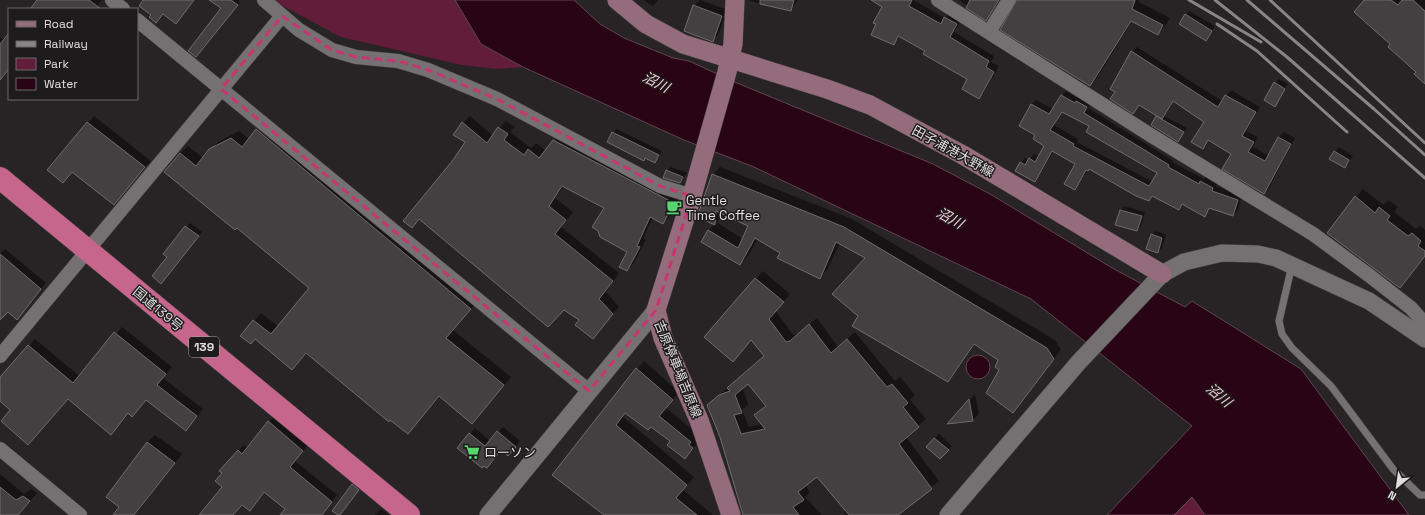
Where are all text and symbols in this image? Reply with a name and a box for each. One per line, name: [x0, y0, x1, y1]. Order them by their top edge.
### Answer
legend: [8, 8, 138, 100]
text: Road: [44, 16, 73, 32]
text: Railway: [44, 36, 88, 52]
text: Park: [44, 56, 69, 72]
water label: 沼川: [639, 68, 674, 97]
text: Water: [44, 76, 78, 92]
street label: 田子浦港大野線: [909, 122, 997, 180]
place label: Gentle Time Coffee: [686, 192, 760, 224]
cafe icon: Gentle Time Coffee: [665, 198, 683, 216]
water label: 沼川: [933, 203, 968, 234]
street label: 国道139号: [129, 283, 187, 335]
street label: 吉原停車場吉原線: [651, 318, 705, 420]
road number: 139: [189, 337, 219, 357]
water label: 沼川: [1202, 379, 1237, 412]
supermarket icon: ローソン: [463, 443, 481, 461]
place label: ローソン: [484, 444, 536, 461]
north arrow: [1377, 467, 1417, 507]
text: N: [1386, 488, 1399, 504]

